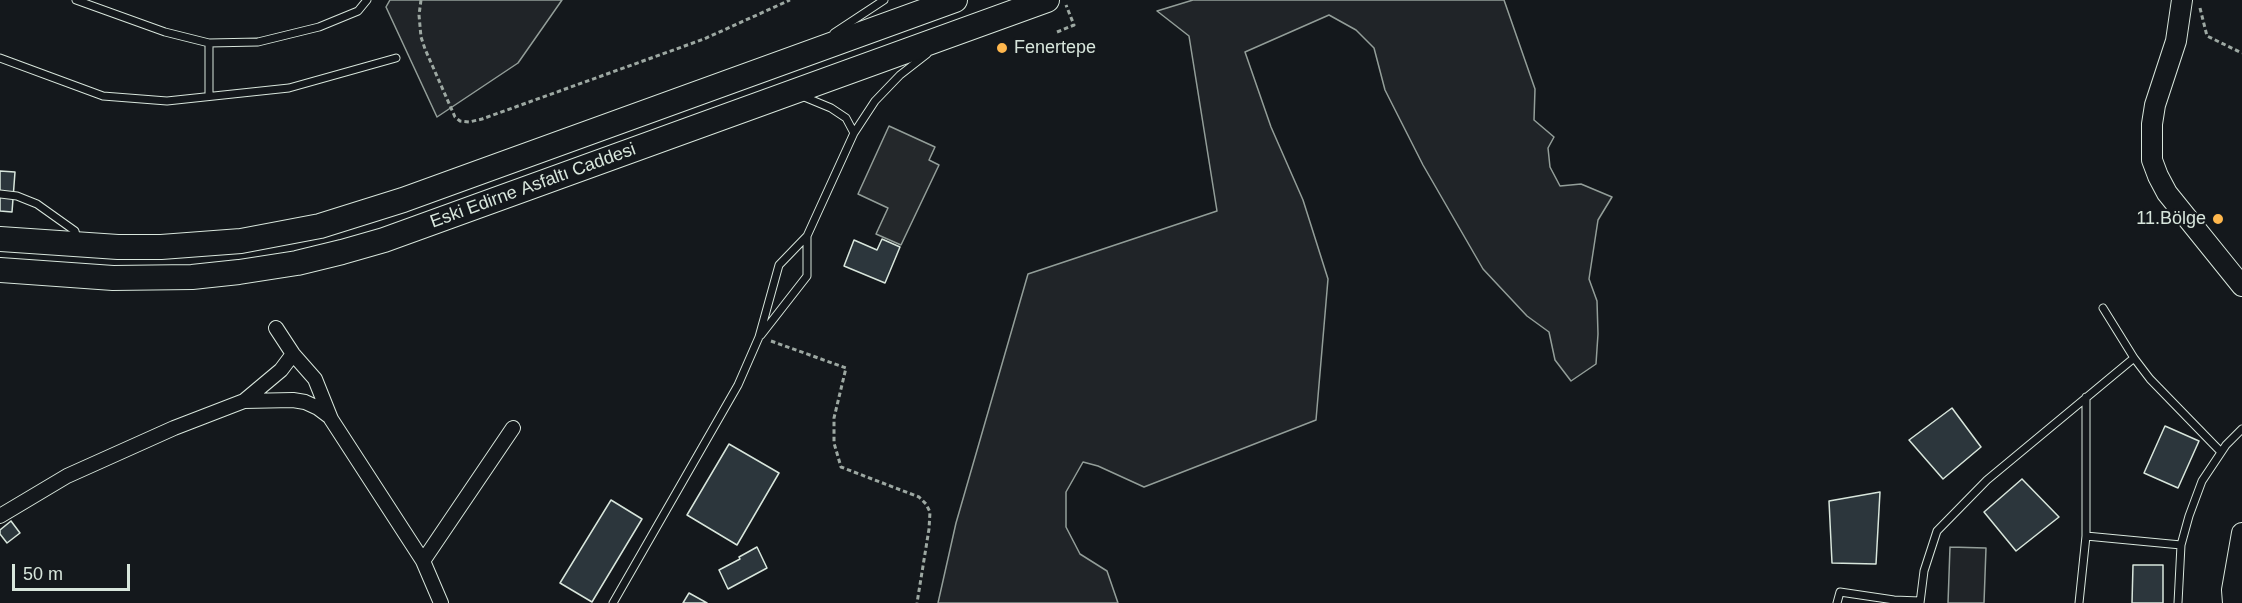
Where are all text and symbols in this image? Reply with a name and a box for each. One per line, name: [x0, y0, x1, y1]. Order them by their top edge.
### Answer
place label: Fenertepe: [1014, 37, 1096, 59]
marker: Fenertepe: [995, 41, 1009, 55]
street label: Eski Edirne Asfaltı Caddesi: [427, 139, 639, 233]
place label: 11.Bölge: [2136, 208, 2206, 230]
marker: 11.Bölge: [2211, 212, 2225, 226]
scale bar: [15, 552, 134, 590]
text: 50 m: [23, 564, 63, 584]

